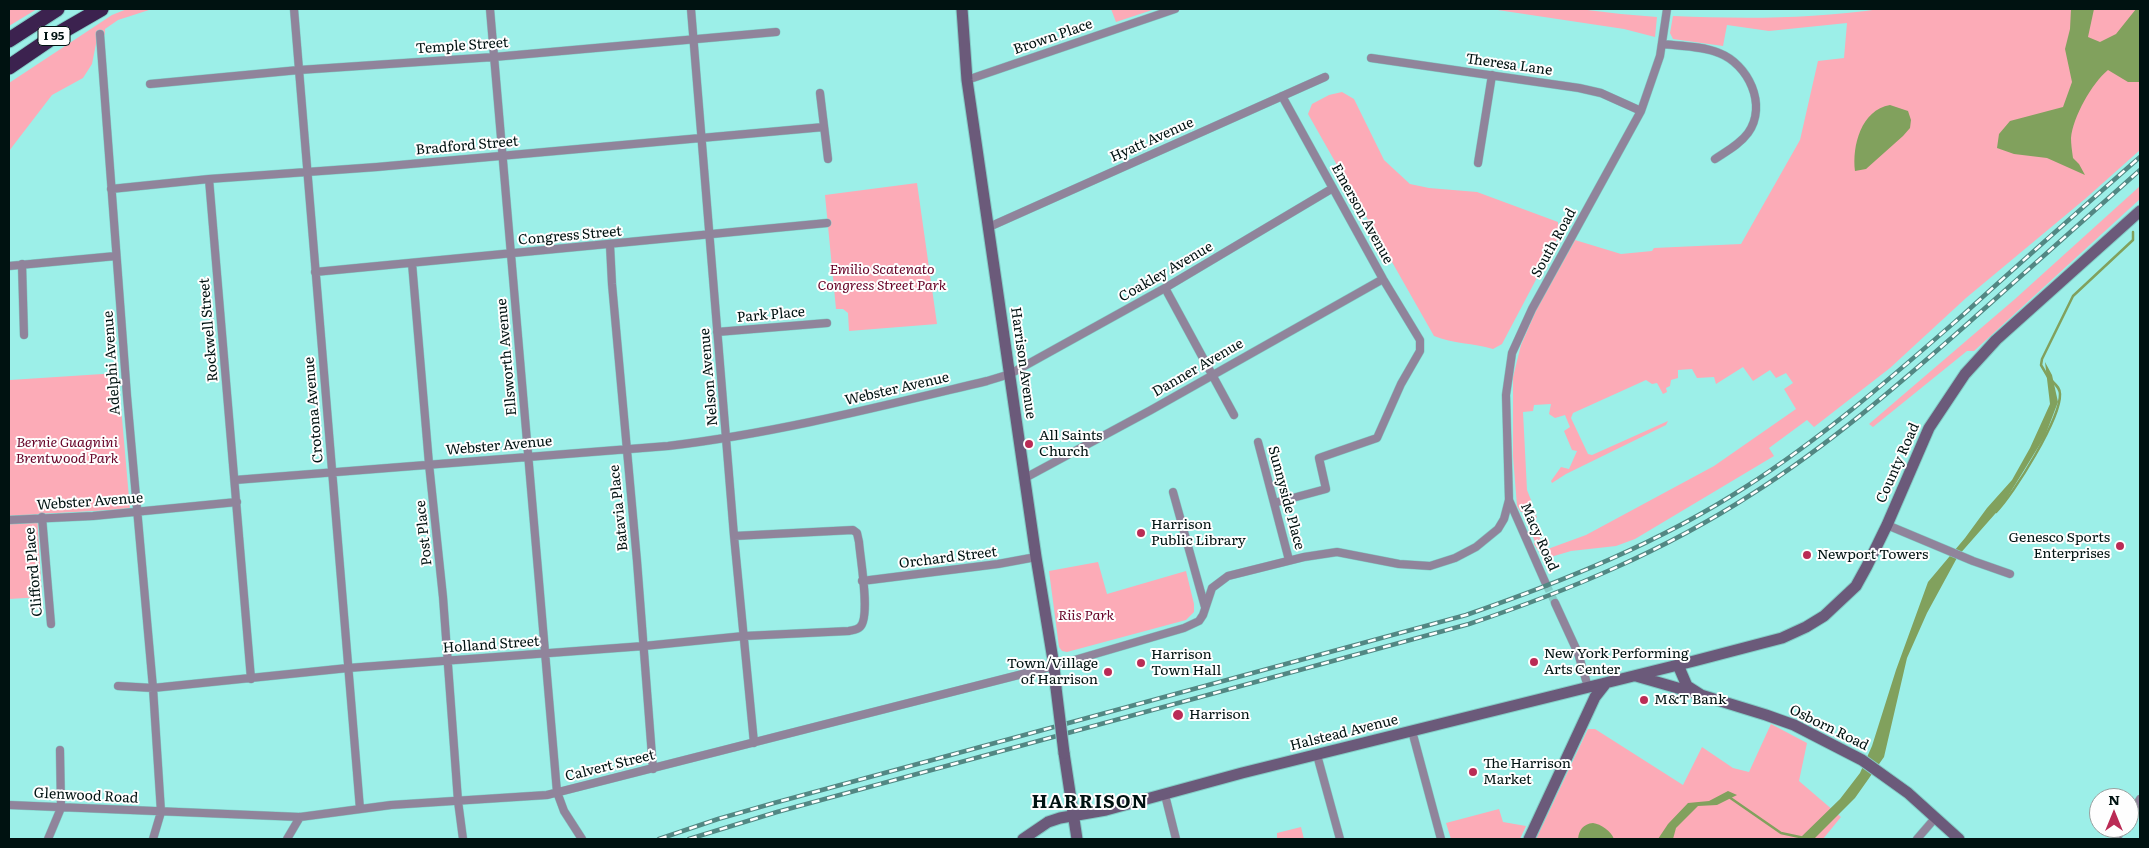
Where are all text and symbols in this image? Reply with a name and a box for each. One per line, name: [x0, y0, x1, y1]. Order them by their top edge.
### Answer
street label: Brown Place: [1011, 16, 1095, 58]
road number: I 95: [38, 27, 70, 46]
street label: Temple Street: [415, 34, 509, 58]
street label: Theresa Lane: [1465, 51, 1553, 79]
street label: Hyatt Avenue: [1108, 114, 1196, 166]
street label: Bradford Street: [415, 133, 519, 159]
street label: Emerson Avenue: [1328, 161, 1396, 267]
street label: South Road: [1528, 205, 1580, 281]
street label: Congress Street: [517, 223, 623, 249]
street label: Coakley Avenue: [1116, 238, 1216, 306]
park label: Emilio Scatenato Congress Street Park: [818, 262, 946, 294]
street label: Rockwell Street: [196, 277, 222, 383]
street label: Ellsworth Avenue: [493, 298, 521, 416]
street label: Park Place: [736, 304, 806, 326]
street label: Harrison Avenue: [1007, 306, 1039, 420]
street label: Adelphi Avenue: [100, 310, 124, 416]
street label: Nelson Avenue: [696, 327, 722, 427]
street label: Danner Avenue: [1150, 335, 1246, 401]
street label: Crotona Avenue: [301, 356, 327, 464]
street label: Webster Avenue: [843, 369, 951, 409]
street label: County Road: [1873, 420, 1923, 506]
place label: All Saints Church: [1039, 428, 1102, 461]
street label: Webster Avenue: [445, 433, 553, 459]
park label: Bernie Guagnini Brentwood Park: [16, 435, 118, 468]
marker: All Saints Church: [1023, 438, 1035, 450]
street label: Sunnyside Place: [1264, 444, 1308, 552]
street label: Batavia Place: [606, 464, 632, 552]
street label: Webster Avenue: [36, 490, 144, 514]
street label: Post Place: [412, 499, 436, 567]
street label: Macy Road: [1516, 500, 1562, 574]
place label: Harrison Public Library: [1151, 517, 1246, 550]
street label: Clifford Place: [22, 527, 46, 617]
marker: Harrison Public Library: [1135, 527, 1147, 539]
place label: Genesco Sports Enterprises: [2008, 530, 2110, 562]
marker: Genesco Sports Enterprises: [2114, 540, 2126, 552]
street label: Orchard Street: [898, 544, 998, 572]
place label: Newport Towers: [1817, 547, 1928, 563]
marker: Newport Towers: [1801, 549, 1813, 561]
park label: Riis Park: [1058, 608, 1114, 624]
street label: Holland Street: [442, 633, 540, 657]
place label: New York Performing Arts Center: [1544, 646, 1689, 679]
place label: Harrison Town Hall: [1151, 647, 1221, 680]
place label: Town/Village of Harrison: [1007, 656, 1098, 689]
marker: New York Performing Arts Center: [1528, 656, 1540, 668]
marker: Harrison Town Hall: [1135, 657, 1147, 669]
marker: Town/Village of Harrison: [1102, 666, 1114, 678]
place label: M&T Bank: [1654, 692, 1727, 708]
marker: M&T Bank: [1638, 694, 1650, 706]
street label: Osborn Road: [1787, 702, 1871, 754]
place label: Harrison: [1189, 707, 1250, 723]
marker: Harrison: [1171, 708, 1185, 722]
street label: Halstead Avenue: [1288, 711, 1400, 755]
street label: Calvert Street: [564, 747, 656, 785]
place label: The Harrison Market: [1483, 756, 1571, 789]
marker: The Harrison Market: [1467, 766, 1479, 778]
street label: Glenwood Road: [33, 785, 139, 807]
north arrow: [2089, 788, 2139, 838]
text: N: [2108, 789, 2120, 809]
district label: HARRISON: [1031, 791, 1149, 813]

